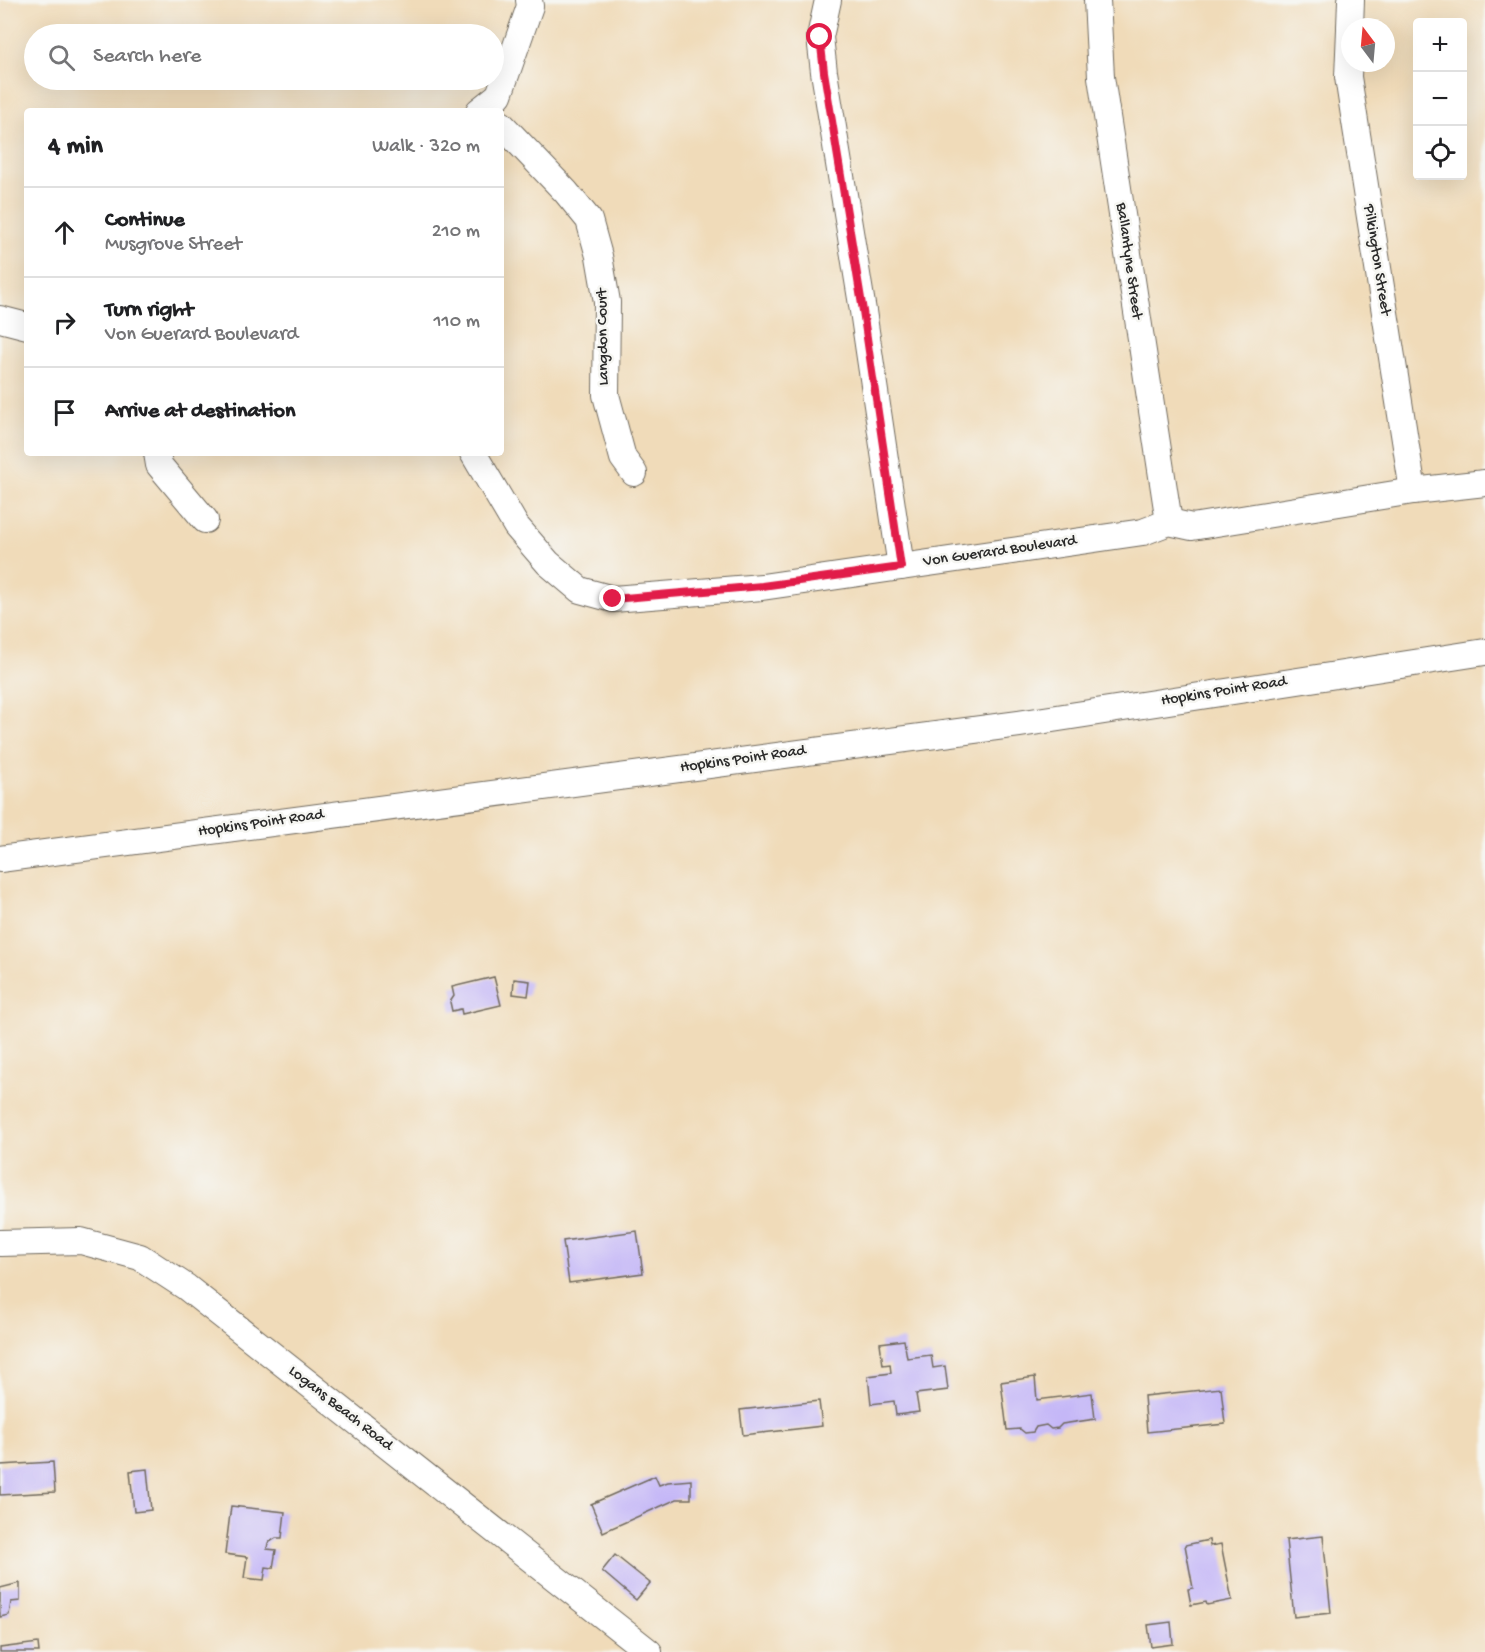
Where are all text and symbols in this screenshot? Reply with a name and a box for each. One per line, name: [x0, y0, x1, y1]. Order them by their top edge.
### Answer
north arrow: [1341, 18, 1395, 72]
map controls: [1413, 18, 1467, 180]
button: +: [1413, 18, 1467, 72]
route start: [806, 23, 832, 49]
search box: [24, 24, 504, 90]
icon: search: [45, 41, 78, 74]
text: Search here: [93, 44, 201, 70]
button: −: [1413, 72, 1467, 126]
button: locate: [1413, 126, 1467, 180]
text: 4 min: [48, 132, 103, 163]
text: Walk · 320 m: [372, 136, 480, 159]
street label: Ballantyne Street: [1110, 201, 1146, 322]
street label: Pilkington Street: [1358, 202, 1394, 318]
text: Continue: [105, 208, 185, 234]
icon: ahead: [48, 216, 81, 249]
text: 210 m: [432, 221, 480, 244]
text: Musgrove Street: [105, 234, 242, 257]
street label: Langdon Court: [594, 287, 614, 386]
text: Turn right: [105, 298, 193, 324]
icon: right: [48, 306, 81, 339]
text: 110 m: [434, 311, 480, 334]
text: Von Guerard Boulevard: [105, 324, 298, 347]
icon: arrive: [48, 396, 81, 429]
text: Arrive at destination: [105, 399, 295, 425]
street label: Von Guerard Boulevard: [921, 532, 1079, 572]
route end: [599, 585, 625, 611]
street label: Hopkins Point Road: [1160, 672, 1290, 711]
street label: Hopkins Point Road: [679, 742, 809, 778]
street label: Hopkins Point Road: [197, 806, 327, 842]
street label: Logans Beach Road: [284, 1362, 397, 1457]

